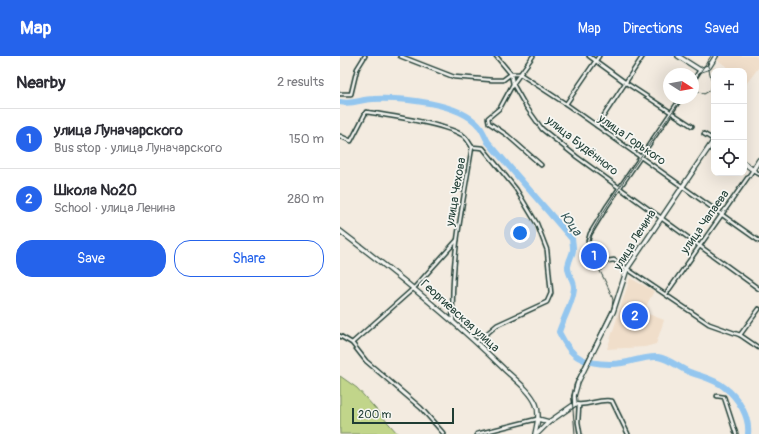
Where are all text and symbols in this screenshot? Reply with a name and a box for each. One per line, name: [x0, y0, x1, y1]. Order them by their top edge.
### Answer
text: Map: [20, 16, 51, 40]
text: Map: [578, 20, 601, 37]
text: Directions: [623, 20, 682, 37]
text: Saved: [704, 20, 739, 37]
north arrow: [663, 68, 699, 104]
map controls: [711, 68, 747, 176]
button: +: [711, 68, 747, 104]
text: Nearby: [16, 72, 65, 93]
text: 2 results: [277, 74, 324, 90]
button: −: [711, 104, 747, 140]
street label: улица Горького: [595, 111, 669, 169]
street label: улица Будённого: [542, 113, 622, 179]
text: улица Луначарского: [54, 121, 183, 140]
text: 1: [26, 131, 32, 147]
text: 150 m: [289, 131, 324, 147]
text: Bus stop · улица Луначарского: [54, 140, 222, 156]
button: locate: [711, 140, 747, 176]
street label: улица Чехова: [442, 156, 469, 229]
text: Школа №20: [54, 181, 137, 200]
street label: улица Чапаева: [677, 187, 733, 258]
text: 2: [25, 191, 33, 207]
text: 280 m: [287, 191, 324, 207]
text: School · улица Ленина: [54, 200, 175, 216]
street label: улица Ленина: [610, 207, 660, 274]
water label: Юца: [557, 209, 585, 240]
your location: [510, 223, 530, 243]
button: Save: [16, 240, 166, 277]
button: Share: [174, 240, 324, 277]
pin: 1: [581, 241, 607, 271]
street label: Георгиевская улица: [417, 277, 503, 356]
pin: 2: [622, 301, 648, 331]
scale bar: [352, 406, 454, 425]
text: 200 m: [358, 408, 391, 421]

